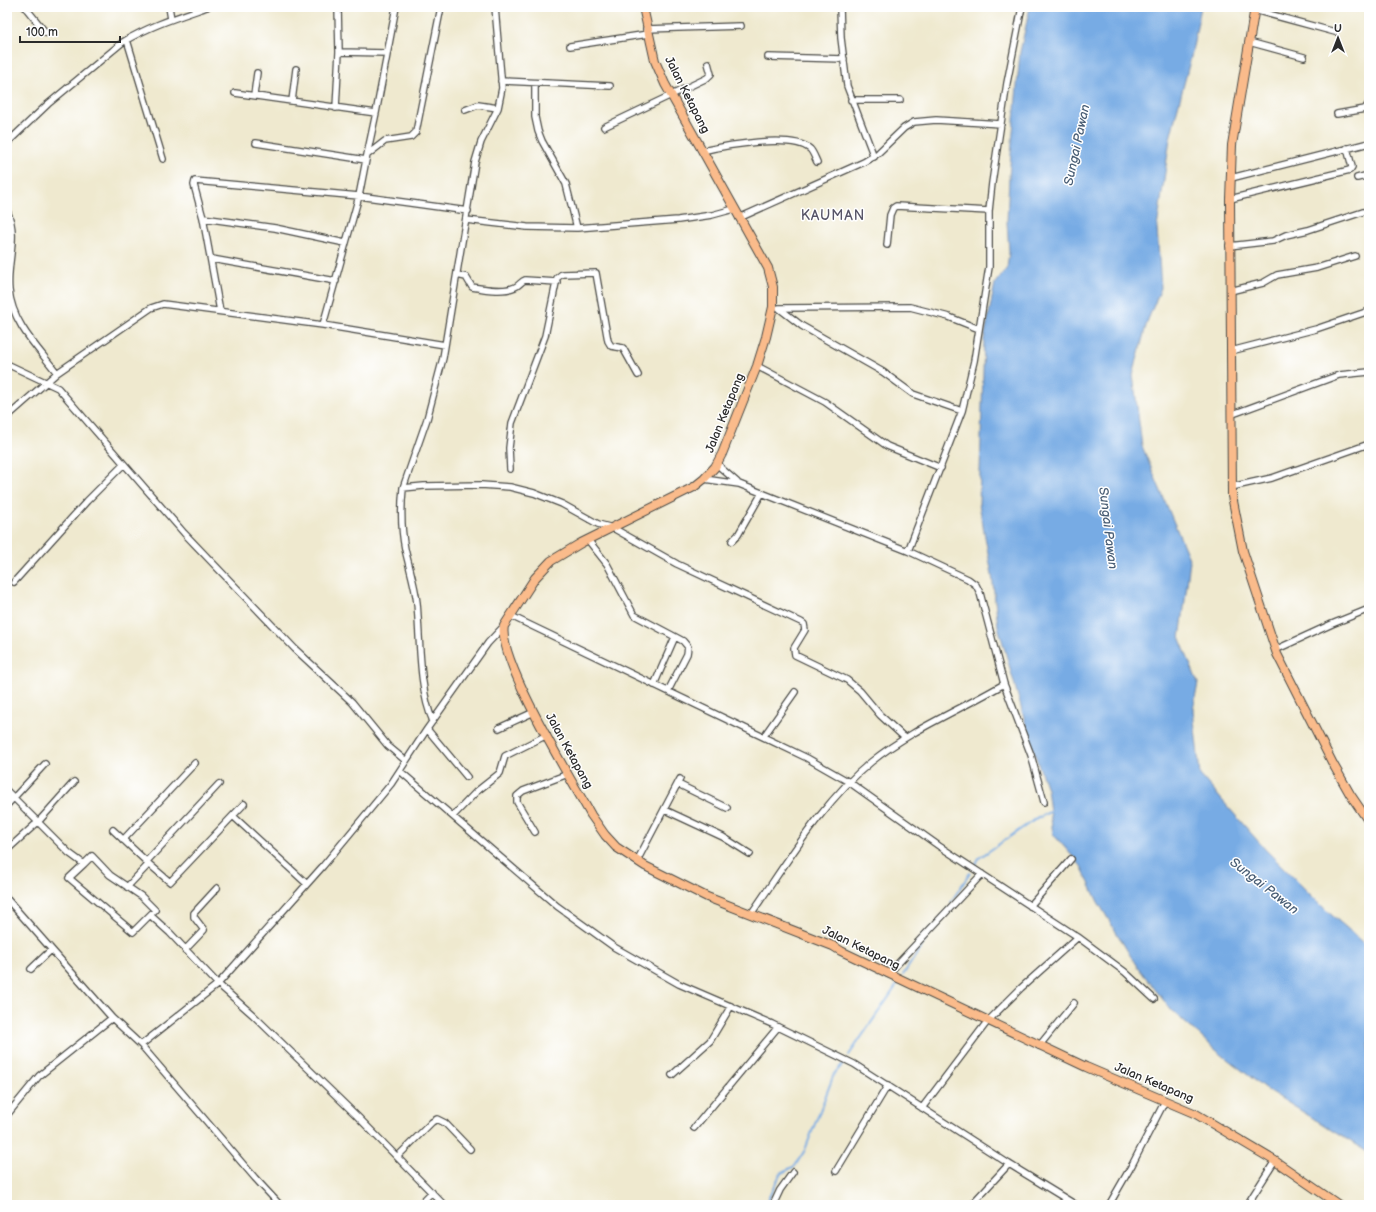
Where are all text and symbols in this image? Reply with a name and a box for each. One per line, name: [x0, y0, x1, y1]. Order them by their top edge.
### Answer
scale bar: [20, 18, 120, 44]
north arrow: [1318, 18, 1358, 58]
text: U: [1334, 22, 1342, 35]
text: 100 m: [26, 25, 58, 40]
street label: Jalan Ketapang: [661, 54, 713, 136]
water label: Sungai Pawan: [1061, 103, 1093, 187]
district label: KAUMAN: [801, 207, 865, 224]
street label: Jalan Ketapang: [702, 371, 748, 455]
water label: Sungai Pawan: [1095, 486, 1121, 570]
street label: Jalan Ketapang: [542, 710, 596, 792]
water label: Sungai Pawan: [1226, 854, 1302, 918]
street label: Jalan Ketapang: [820, 923, 902, 973]
street label: Jalan Ketapang: [1112, 1060, 1196, 1106]

